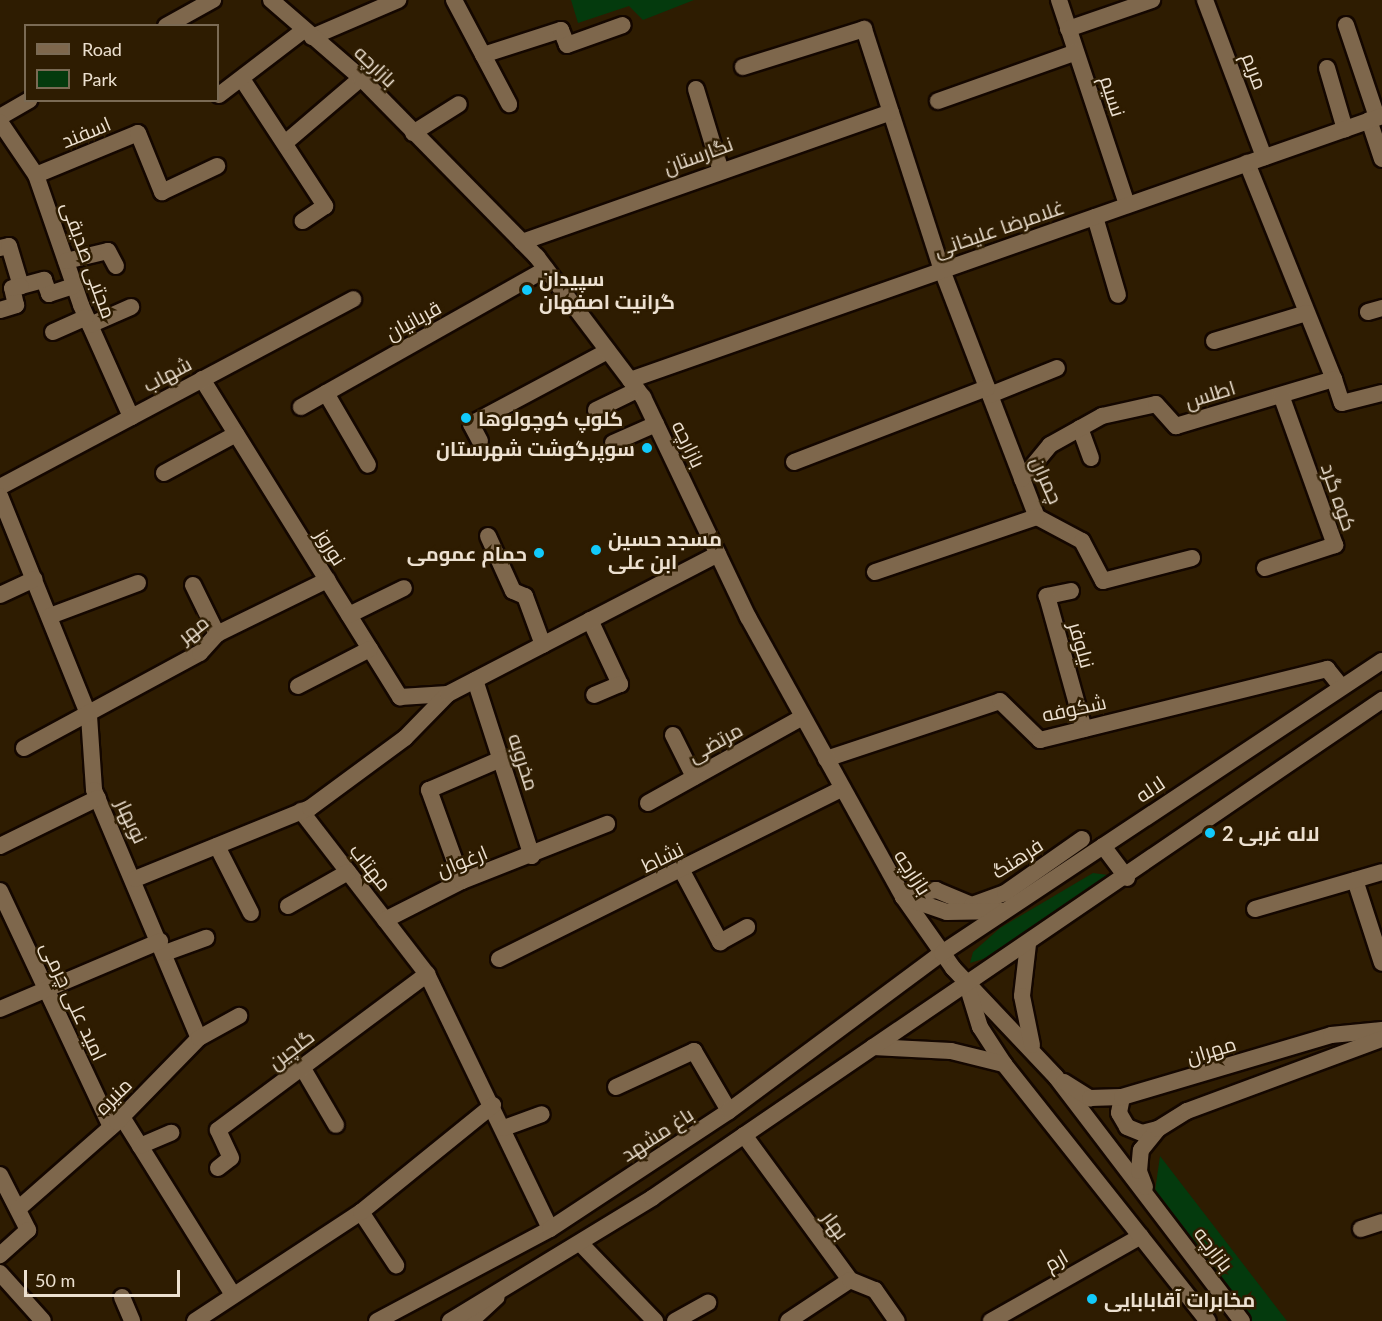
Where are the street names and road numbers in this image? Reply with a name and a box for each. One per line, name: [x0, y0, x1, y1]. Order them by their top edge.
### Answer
street label: بازارچه: [350, 40, 402, 92]
street label: مریم: [1237, 49, 1273, 93]
street label: نسیم: [1095, 73, 1131, 119]
street label: اسفند: [58, 111, 114, 153]
street label: نگارستان: [660, 131, 736, 179]
street label: غلامرضا علیخانی: [931, 194, 1067, 262]
street label: مجتبی صدیقی: [57, 198, 121, 322]
street label: قربانیان: [381, 295, 445, 345]
street label: شهاب: [139, 351, 195, 397]
street label: اطلس: [1182, 375, 1238, 413]
street label: بازارچه: [667, 416, 711, 472]
street label: چمران: [1026, 453, 1068, 507]
street label: کوه گرد: [1316, 460, 1362, 534]
street label: نوروز: [311, 524, 351, 570]
street label: مهر: [173, 610, 213, 648]
street label: نیلوفر: [1064, 619, 1100, 671]
street label: شکوفه: [1040, 690, 1108, 726]
street label: مرتضی: [683, 717, 747, 767]
street label: مخروبه: [504, 730, 544, 794]
street label: لاله: [1131, 771, 1169, 807]
street label: نوبهار: [111, 795, 153, 847]
street label: فرهنگ: [987, 833, 1047, 883]
street label: نشاط: [637, 837, 687, 877]
street label: مهتاب: [345, 838, 397, 896]
street label: ارغوان: [433, 840, 491, 882]
street label: بازارچه: [889, 845, 937, 899]
street label: امید علی چرمی: [36, 938, 112, 1064]
street label: گلچین: [263, 1024, 319, 1074]
street label: مهران: [1183, 1031, 1239, 1069]
street label: منیره: [90, 1073, 136, 1119]
street label: باغ مشهد: [616, 1102, 698, 1166]
street label: بهار: [818, 1206, 854, 1244]
street label: بازارچه: [1189, 1222, 1239, 1276]
street label: ارم: [1040, 1244, 1072, 1276]

